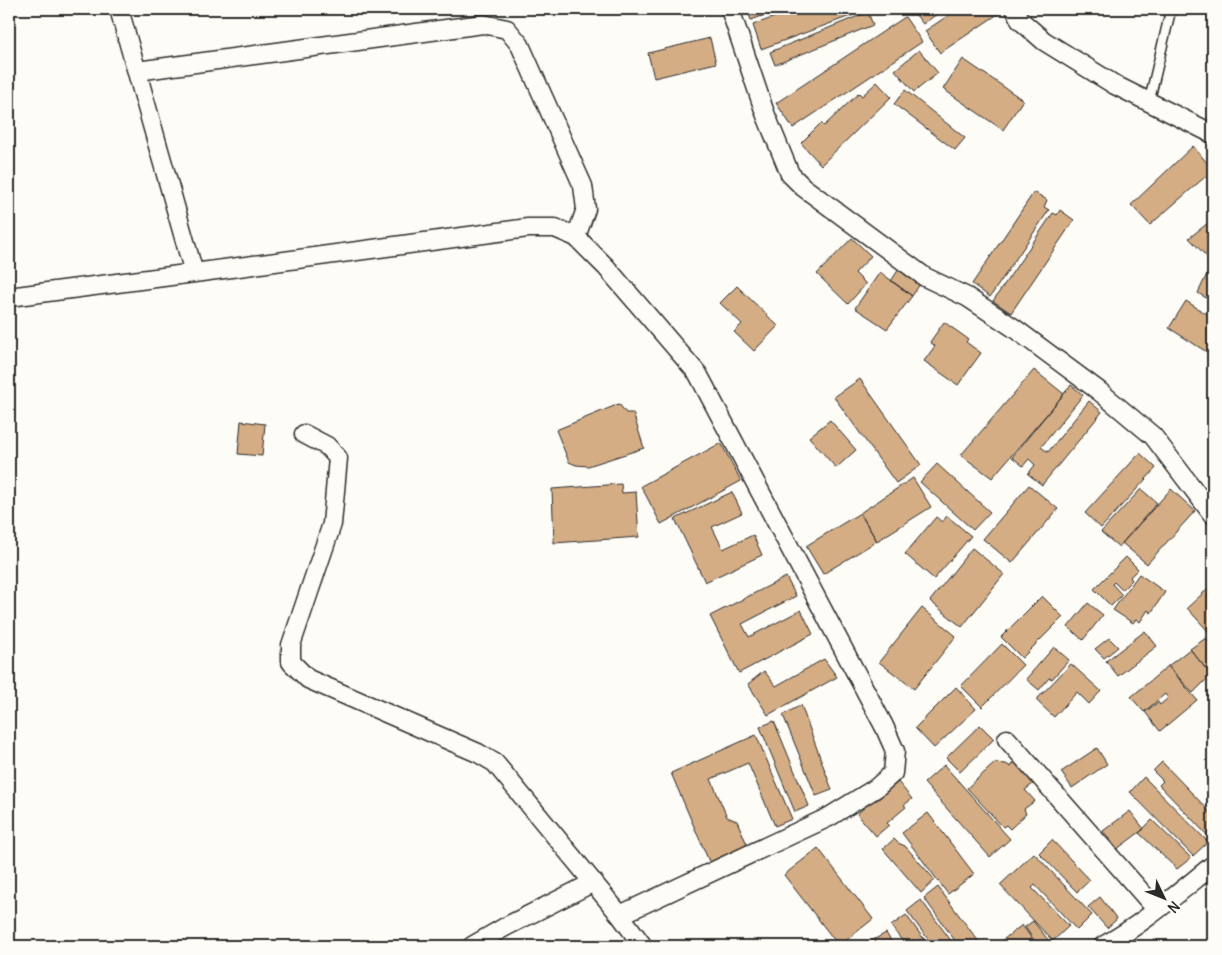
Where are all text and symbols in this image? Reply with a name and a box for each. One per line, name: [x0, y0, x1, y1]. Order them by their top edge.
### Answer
north arrow: [1140, 872, 1190, 922]
text: N: [1164, 897, 1183, 917]

